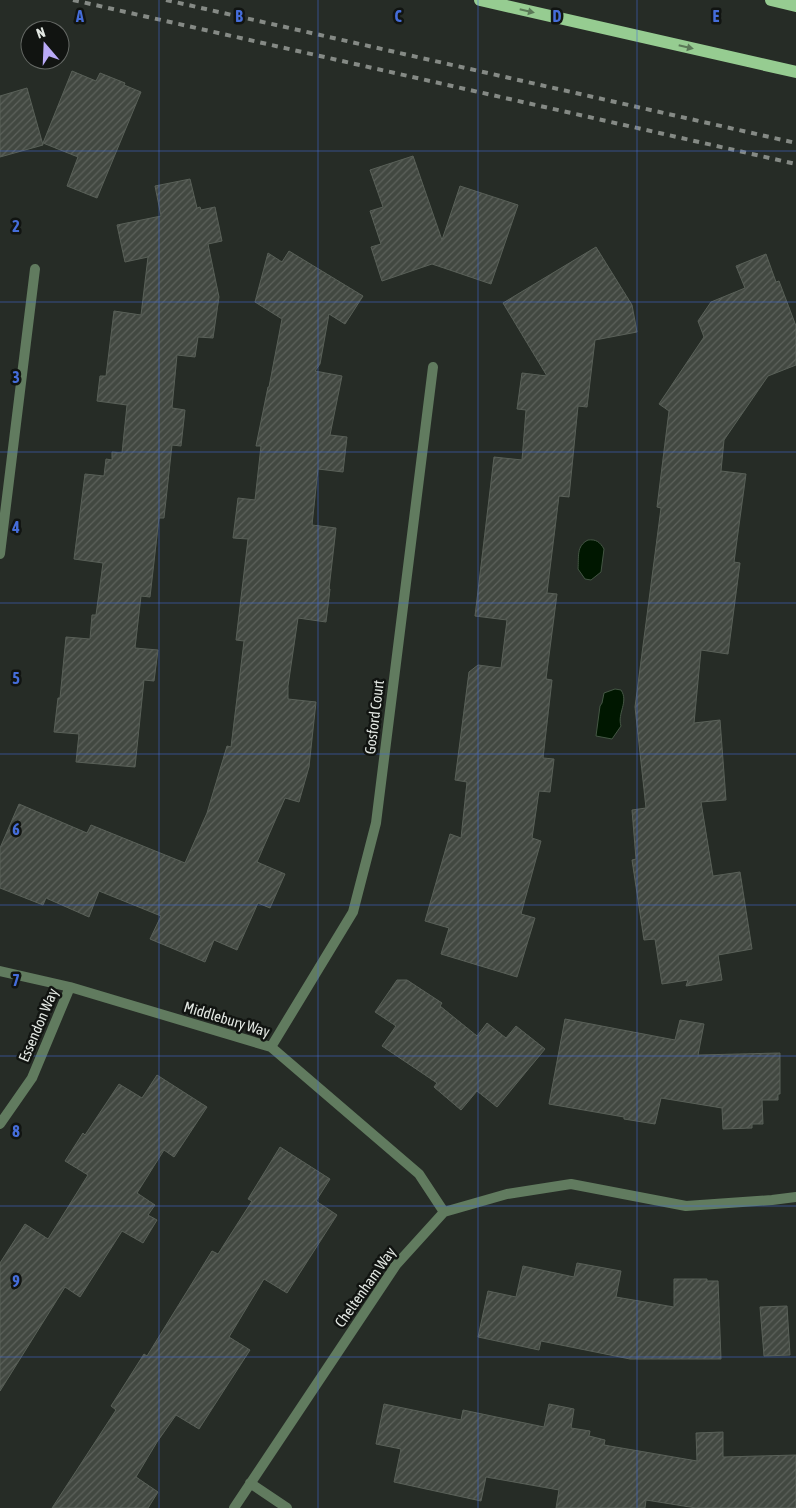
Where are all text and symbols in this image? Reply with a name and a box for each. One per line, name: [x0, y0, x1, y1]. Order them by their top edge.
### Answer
text: A: [75, 7, 84, 25]
text: B: [235, 7, 243, 25]
text: C: [394, 7, 402, 25]
one-way arrow: [520, 7, 535, 15]
text: D: [553, 7, 562, 25]
text: E: [713, 7, 720, 25]
north arrow: [20, 20, 70, 70]
text: N: [34, 24, 47, 42]
one-way arrow: [678, 43, 693, 51]
text: 2: [12, 217, 20, 235]
text: 3: [12, 368, 20, 386]
text: 4: [11, 518, 20, 536]
text: 5: [12, 669, 20, 687]
street label: Gosford Court: [361, 679, 387, 755]
text: 6: [12, 820, 20, 838]
text: 7: [12, 971, 20, 989]
street label: Essendon Way: [15, 986, 61, 1064]
street label: Middlebury Way: [182, 998, 272, 1040]
text: 8: [12, 1122, 20, 1140]
street label: Cheltenham Way: [331, 1244, 399, 1330]
text: 9: [12, 1272, 20, 1290]

